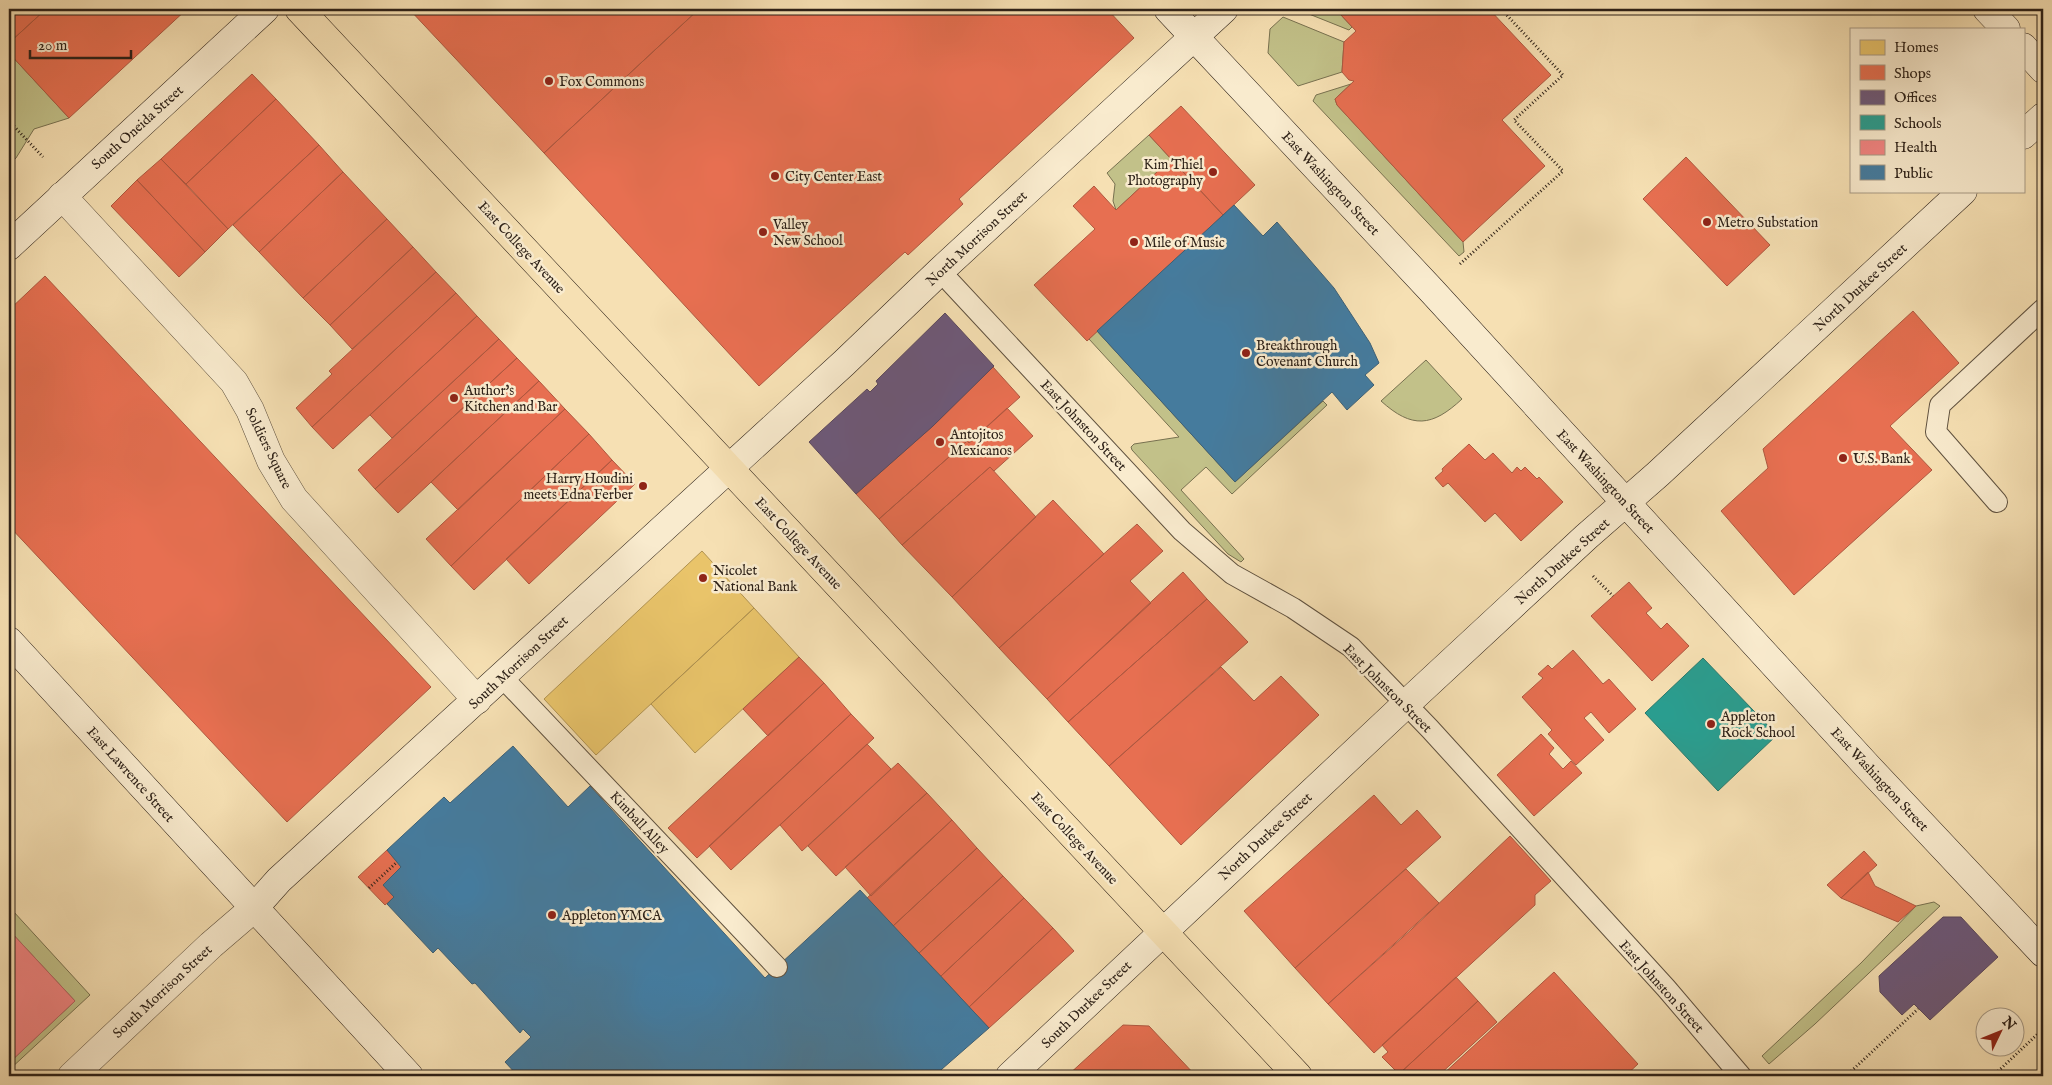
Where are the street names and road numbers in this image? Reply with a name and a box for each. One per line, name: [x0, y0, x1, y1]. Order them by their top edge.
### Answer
street label: South Oneida Street: [88, 82, 188, 174]
street label: East Washington Street: [1277, 128, 1383, 240]
street label: North Morrison Street: [922, 187, 1031, 290]
street label: East College Avenue: [474, 198, 569, 298]
street label: North Durkee Street: [1810, 240, 1911, 336]
street label: East Johnston Street: [1036, 376, 1130, 475]
street label: Soldiers Square: [241, 405, 296, 493]
street label: East Washington Street: [1552, 426, 1658, 538]
street label: East College Avenue: [751, 494, 846, 594]
street label: North Durkee Street: [1512, 514, 1614, 609]
street label: South Morrison Street: [465, 612, 572, 713]
street label: East Johnston Street: [1339, 640, 1436, 737]
street label: East Lawrence Street: [82, 723, 178, 826]
street label: East Washington Street: [1826, 724, 1932, 836]
street label: Kimball Alley: [606, 788, 673, 858]
street label: East College Avenue: [1027, 789, 1122, 889]
street label: North Durkee Street: [1215, 789, 1316, 885]
street label: East Johnston Street: [1615, 937, 1708, 1037]
street label: South Morrison Street: [109, 941, 216, 1042]
street label: South Durkee Street: [1038, 957, 1136, 1052]

